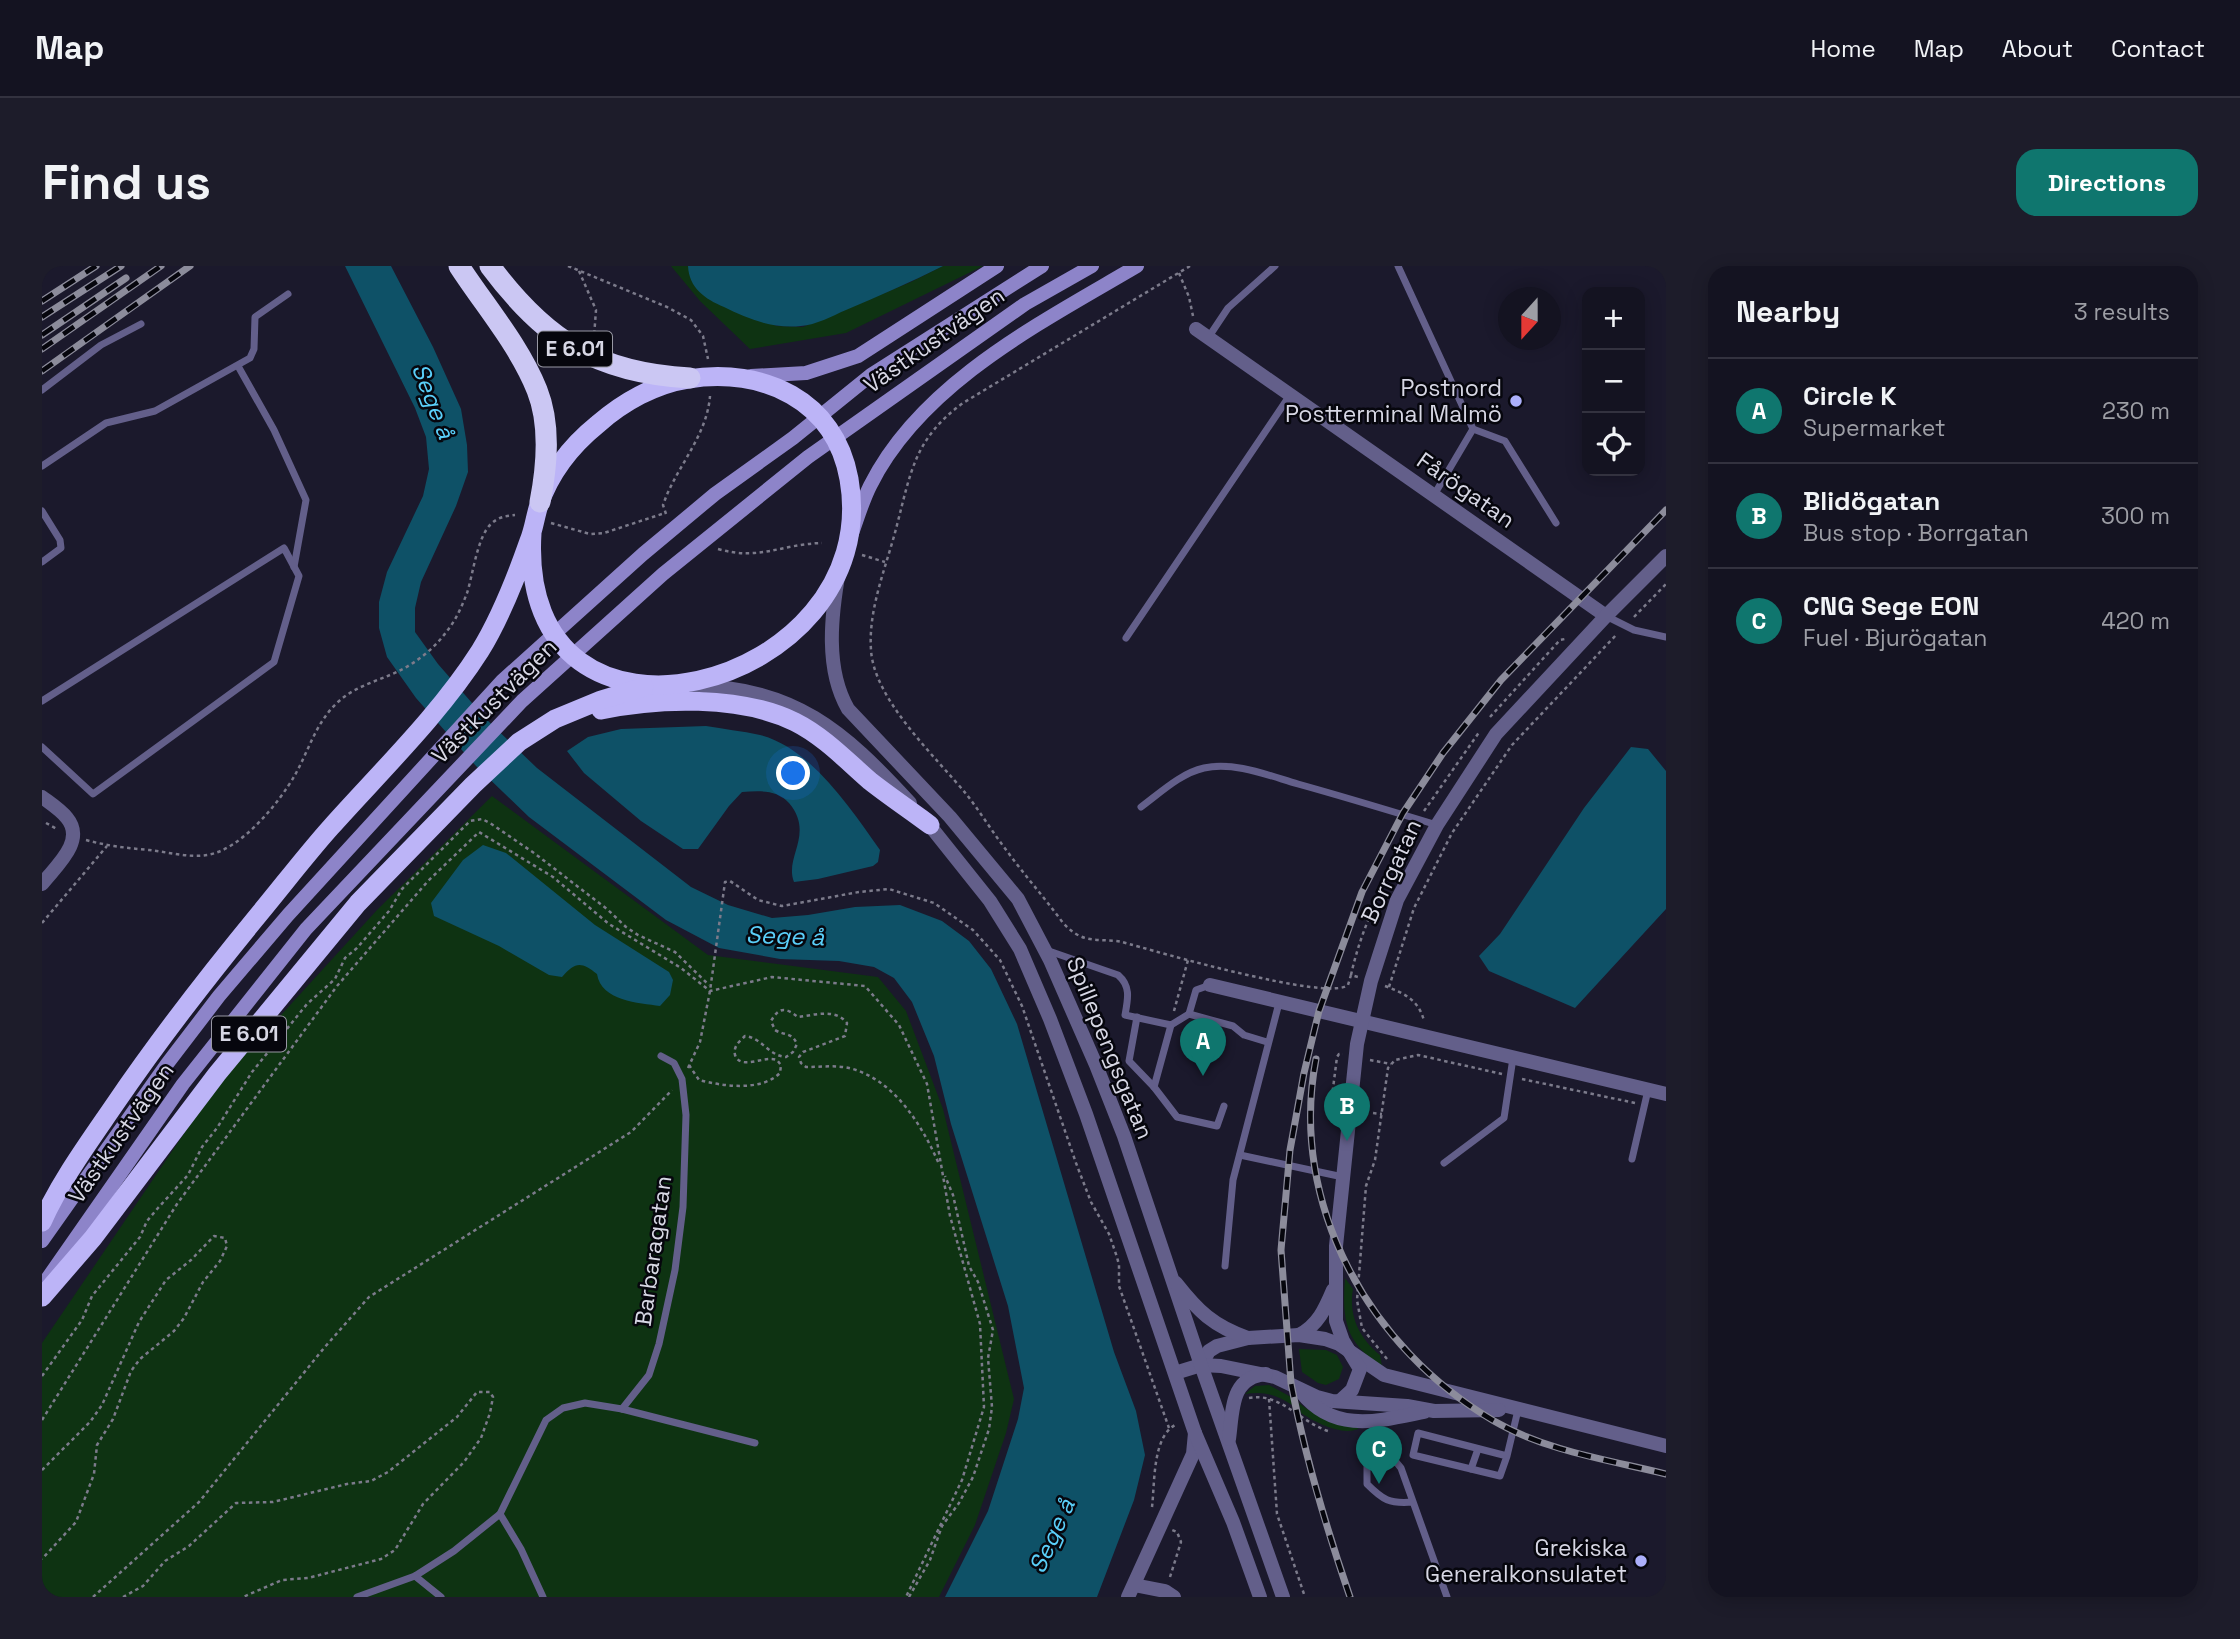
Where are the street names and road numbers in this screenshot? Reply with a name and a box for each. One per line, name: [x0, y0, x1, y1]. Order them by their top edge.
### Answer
street label: Västkustvägen: [858, 280, 1010, 400]
road number: E 6.01: [538, 332, 612, 366]
street label: Fårögatan: [1411, 445, 1521, 535]
street label: Västkustvägen: [425, 632, 563, 770]
street label: Borrgatan: [1354, 814, 1428, 928]
street label: Spillepengsgatan: [1060, 952, 1160, 1144]
road number: E 6.01: [212, 1016, 286, 1052]
street label: Västkustvägen: [61, 1057, 181, 1209]
street label: Barbaragatan: [628, 1174, 678, 1328]

